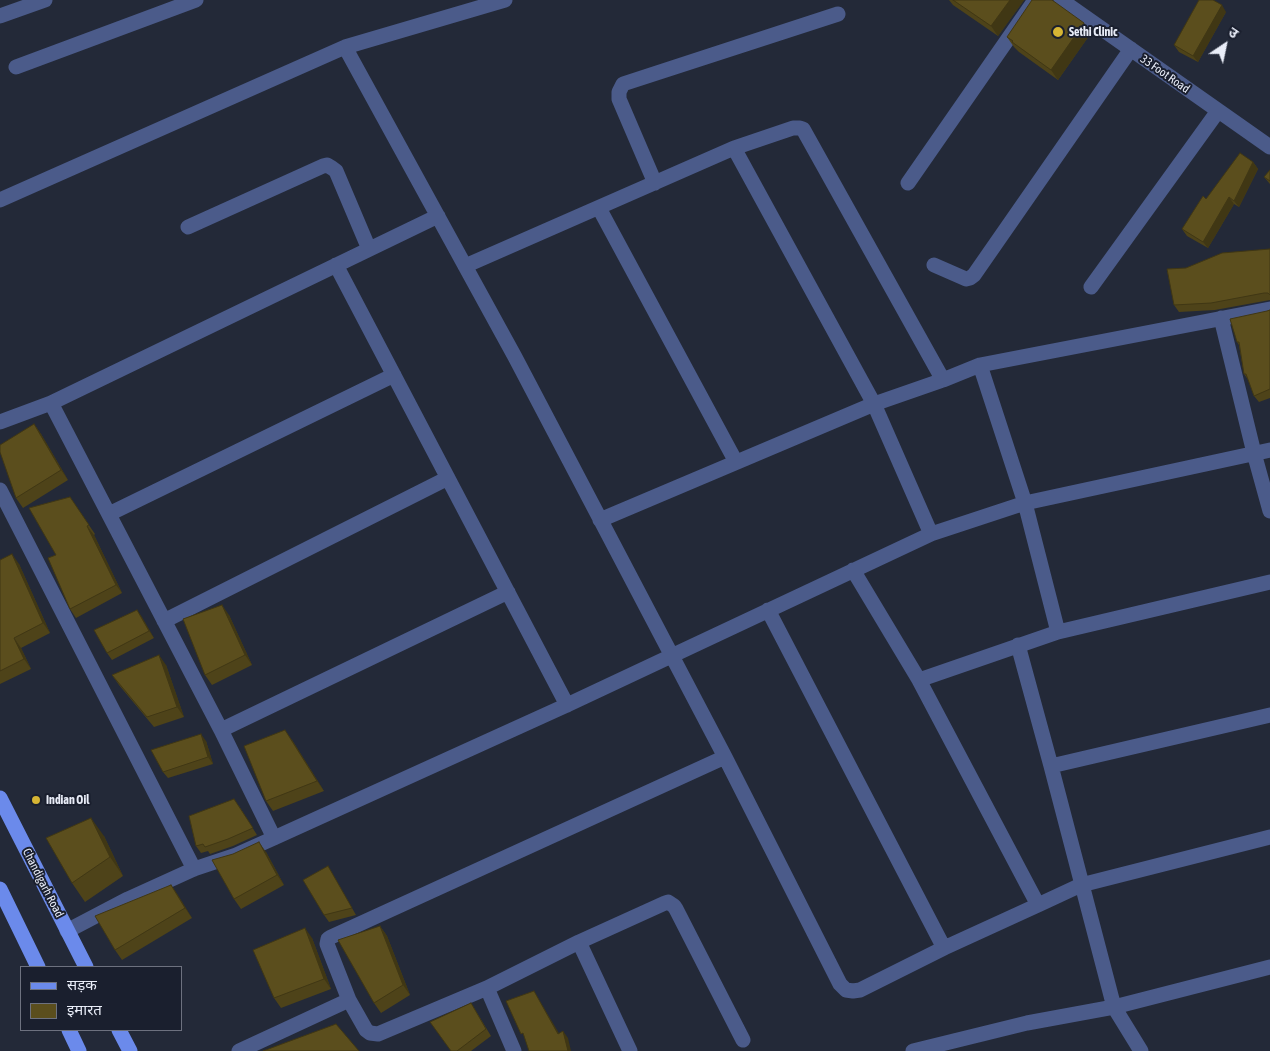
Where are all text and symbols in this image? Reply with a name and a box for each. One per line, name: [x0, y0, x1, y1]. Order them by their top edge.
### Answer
north arrow: [1200, 20, 1250, 70]
text: उ: [1226, 24, 1241, 41]
marker: Sethi Clinic: [1051, 25, 1065, 39]
place label: Sethi Clinic: [1069, 25, 1118, 39]
street label: 33 Foot Road: [1138, 52, 1192, 96]
place label: Indian Oil: [46, 793, 89, 807]
marker: Indian Oil: [30, 794, 42, 806]
street label: Chandigarh Road: [19, 846, 67, 920]
legend: [20, 966, 182, 1031]
text: सड़क: [67, 976, 97, 993]
text: इमारत: [67, 1001, 102, 1018]

